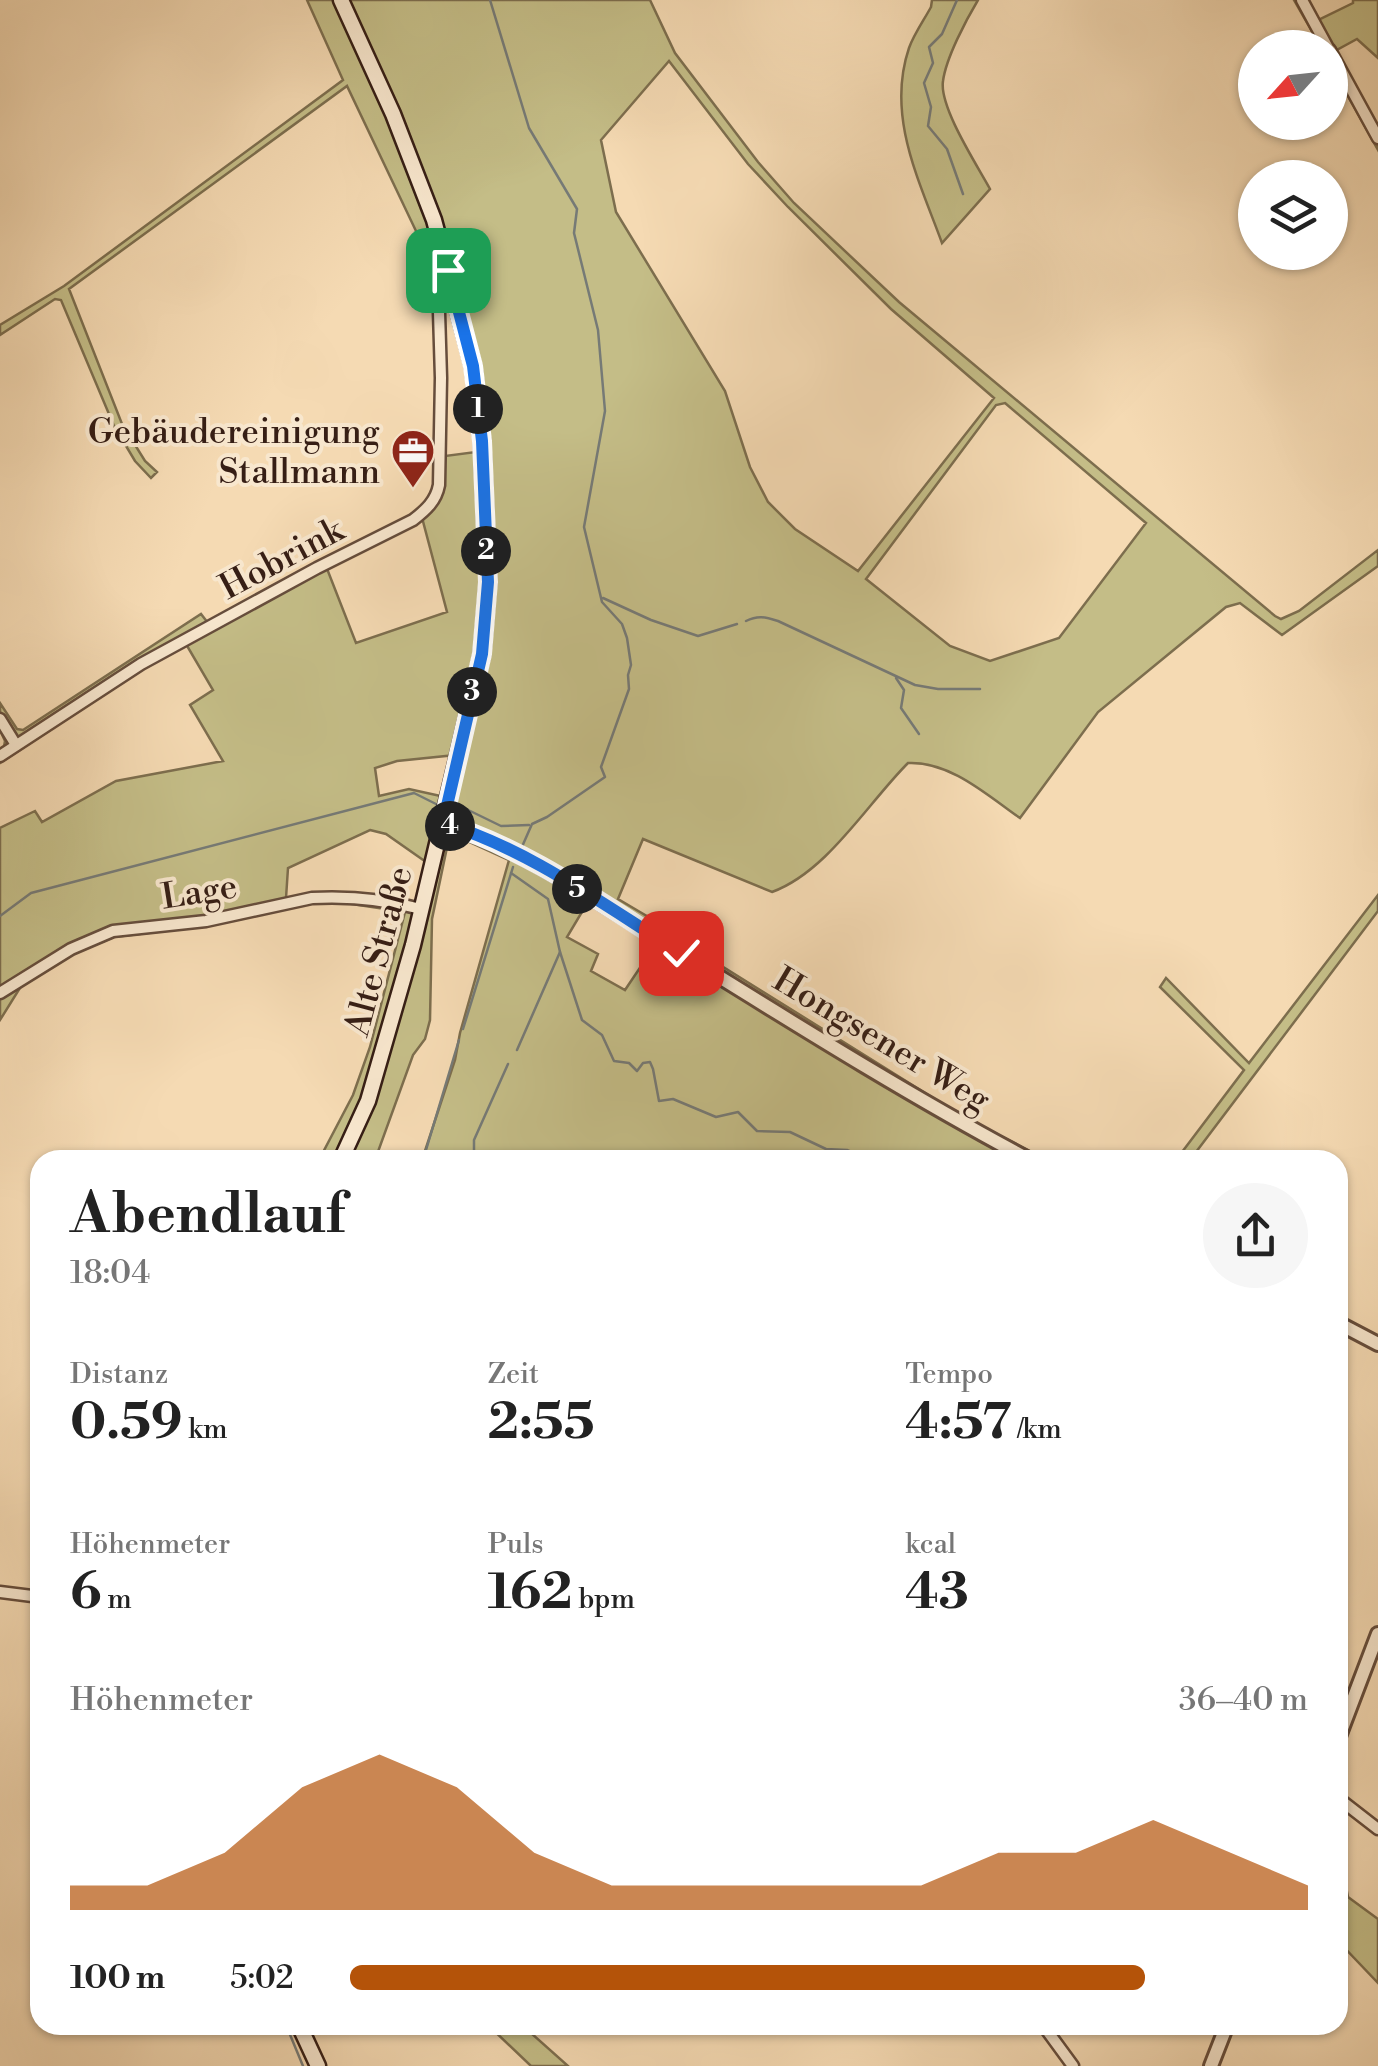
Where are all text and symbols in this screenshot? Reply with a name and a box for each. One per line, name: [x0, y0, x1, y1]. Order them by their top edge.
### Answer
north arrow: [1238, 30, 1348, 140]
map controls: [1238, 30, 1348, 270]
button: layers: [1238, 160, 1348, 270]
pin: [406, 228, 491, 313]
icon: arrive: [421, 243, 476, 298]
pin: 1: [453, 384, 503, 434]
text: 1: [471, 391, 485, 426]
place label: Gebäudereinigung Stallmann: [88, 411, 380, 494]
office icon: Gebäudereinigung Stallmann: [390, 428, 436, 489]
street label: Hobrink: [212, 508, 353, 610]
pin: 2: [461, 526, 511, 576]
text: 2: [477, 533, 495, 568]
pin: 3: [447, 667, 497, 717]
text: 3: [464, 674, 480, 709]
pin: 4: [425, 801, 475, 851]
text: 4: [441, 808, 459, 843]
street label: Alte Straße: [336, 862, 423, 1042]
pin: 5: [552, 864, 602, 914]
street label: Lage: [158, 865, 240, 920]
text: 5: [568, 871, 586, 906]
pin: [639, 911, 724, 996]
icon: check: [654, 926, 709, 981]
street label: Hongsener Weg: [765, 959, 998, 1122]
text: Abendlauf: [70, 1181, 345, 1250]
button: share: [1203, 1183, 1308, 1288]
text: 18:04: [70, 1253, 150, 1293]
text: Distanz: [70, 1357, 168, 1392]
text: Zeit: [488, 1357, 539, 1392]
text: Tempo: [905, 1357, 993, 1392]
text: 0.59: [70, 1392, 183, 1454]
text: 2:55: [488, 1392, 595, 1454]
text: 4:57: [905, 1392, 1011, 1454]
text: km: [183, 1412, 227, 1447]
text: /km: [1011, 1412, 1062, 1447]
text: Höhenmeter: [70, 1527, 230, 1562]
text: Puls: [488, 1527, 544, 1562]
text: kcal: [905, 1527, 956, 1562]
text: 6: [70, 1562, 102, 1624]
text: 162: [488, 1562, 573, 1624]
text: 43: [905, 1562, 969, 1624]
text: m: [102, 1582, 132, 1617]
text: bpm: [573, 1582, 635, 1617]
text: Höhenmeter: [70, 1680, 253, 1720]
text: 36–40 m: [1179, 1680, 1308, 1720]
text: 100 m: [70, 1958, 165, 1998]
text: 5:02: [230, 1958, 294, 1998]

